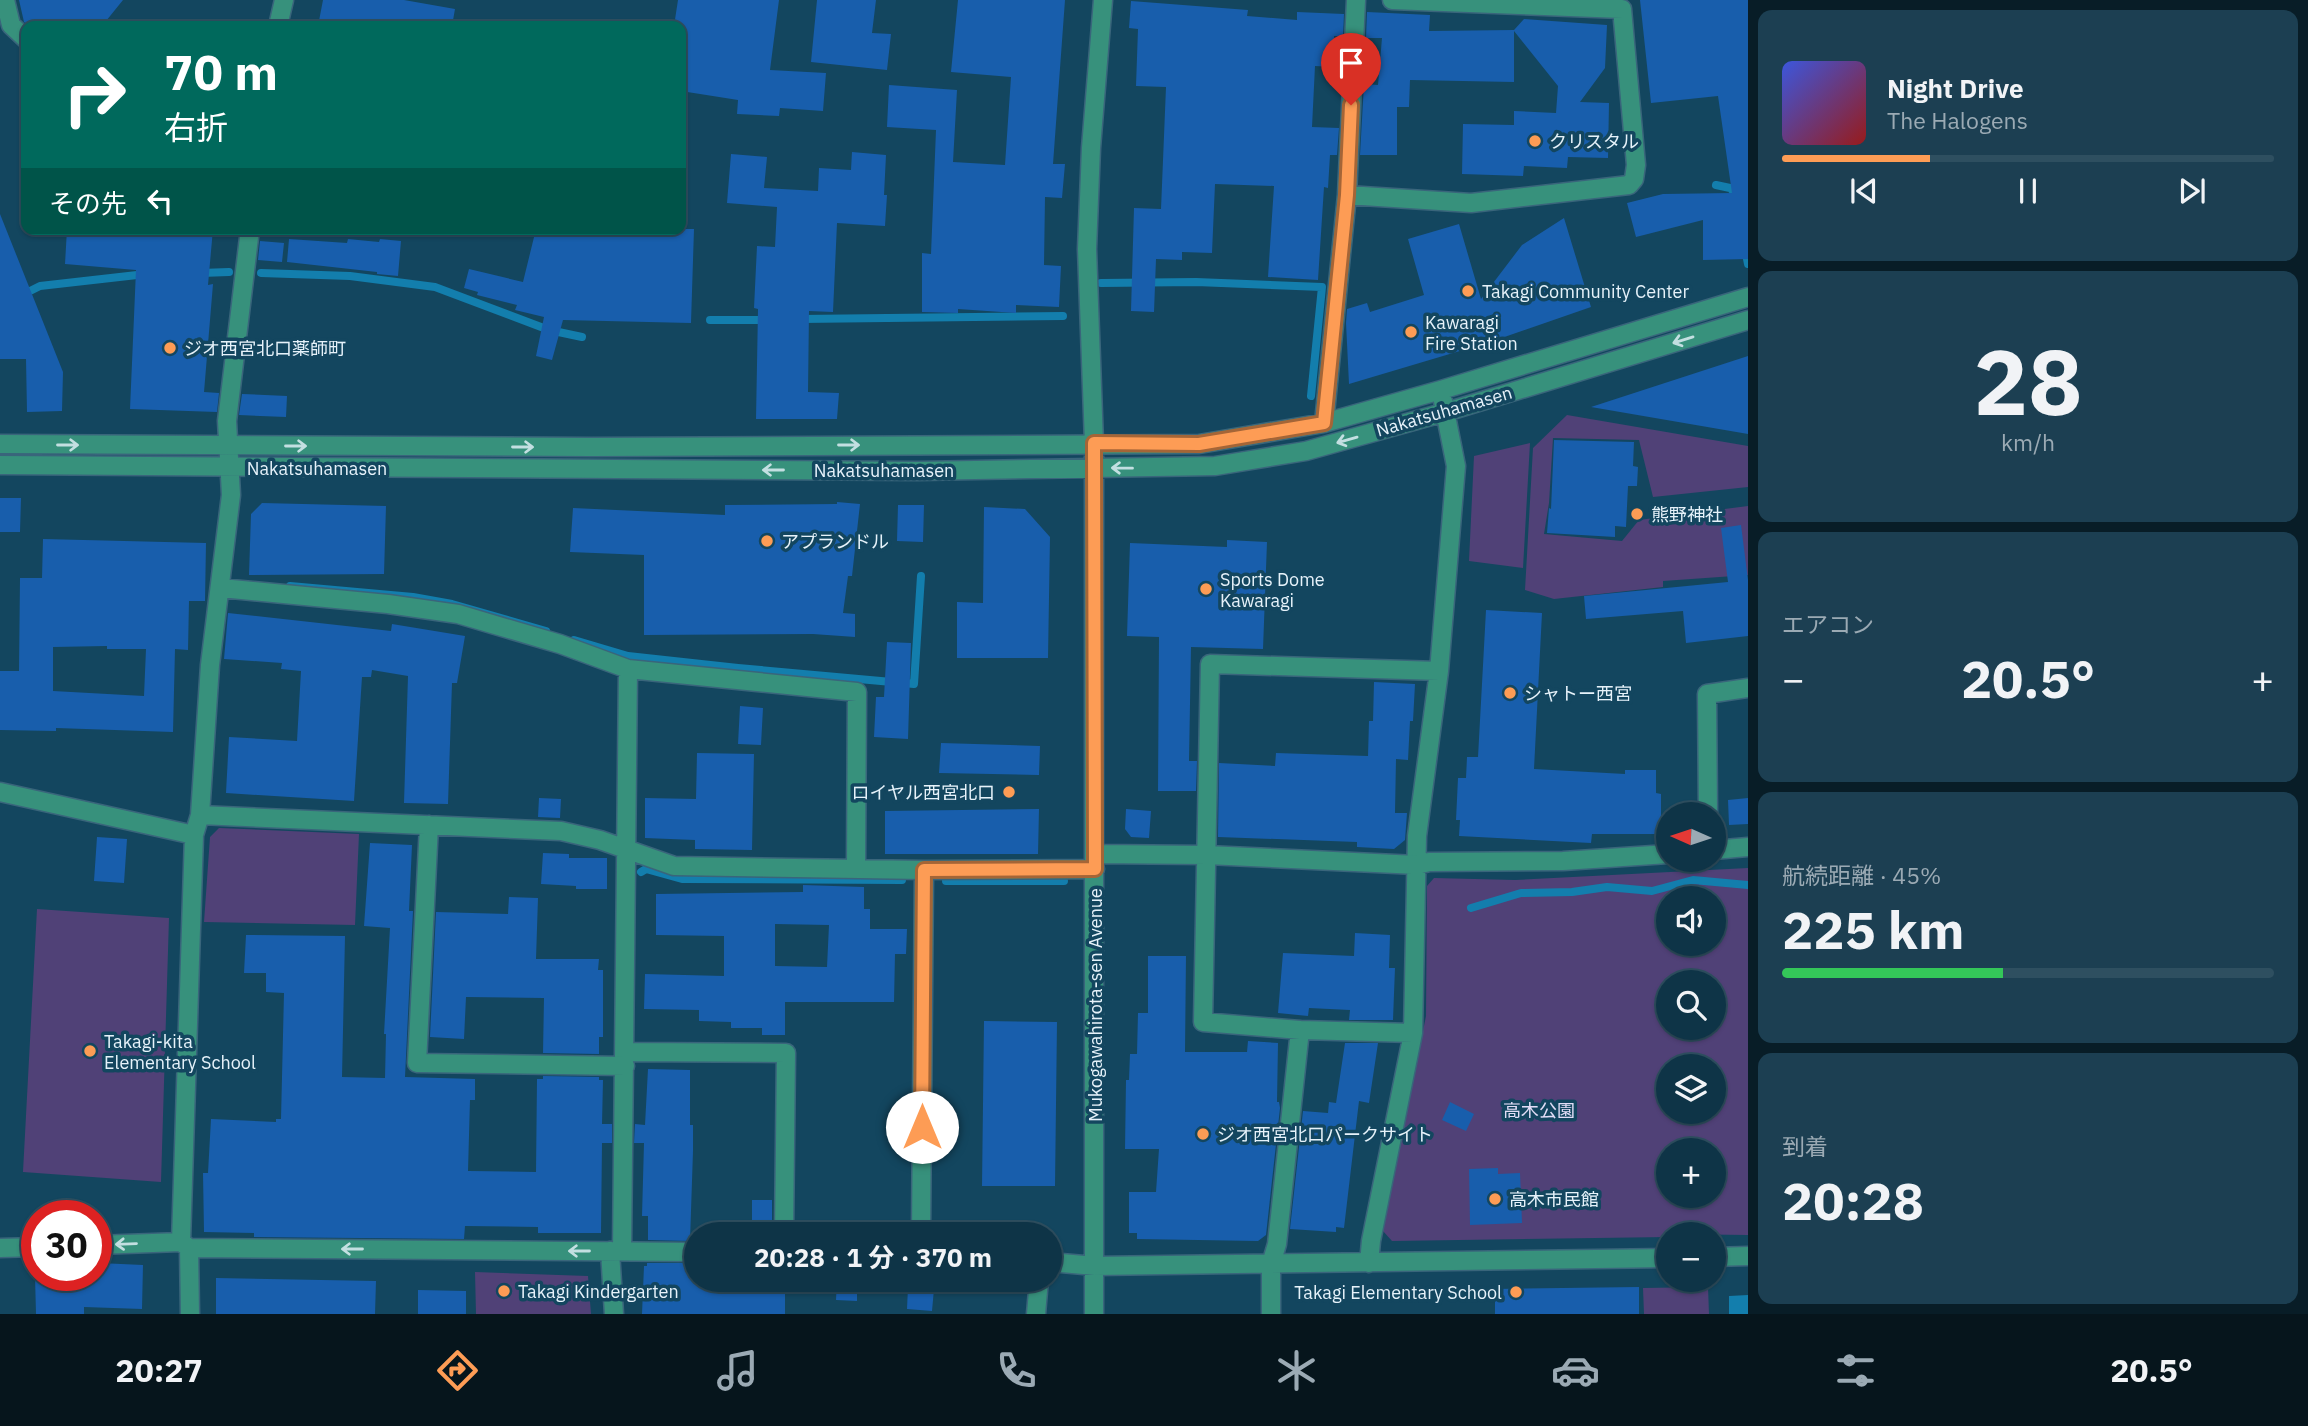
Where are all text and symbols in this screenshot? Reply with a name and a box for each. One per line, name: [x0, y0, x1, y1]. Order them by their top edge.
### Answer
pin: [1321, 33, 1381, 105]
text: 70 m: [164, 40, 278, 103]
icon: arrive: [1332, 44, 1370, 82]
icon: right: [49, 49, 140, 140]
text: Night Drive: [1887, 71, 2024, 105]
text: The Halogens: [1887, 105, 2028, 135]
text: 右折: [164, 106, 228, 148]
place label: クリスタル: [1549, 130, 1639, 153]
marker: クリスタル: [1527, 133, 1543, 149]
icon: previous: [1845, 172, 1883, 210]
icon: pause: [2009, 172, 2047, 210]
icon: next: [2173, 172, 2211, 210]
icon: left: [141, 182, 179, 220]
text: その先: [49, 186, 127, 220]
place label: Takagi Community Center: [1482, 280, 1690, 303]
marker: Takagi Community Center: [1460, 283, 1476, 299]
place label: Kawaragi Fire Station: [1425, 311, 1518, 355]
text: 28: [1973, 322, 2083, 440]
marker: Kawaragi Fire Station: [1403, 324, 1419, 340]
one-way arrow: [1672, 334, 1694, 347]
place label: ジオ西宮北口薬師町: [184, 337, 346, 360]
marker: ジオ西宮北口薬師町: [162, 340, 178, 356]
street label: Nakatsuhamasen: [1373, 381, 1515, 441]
text: km/h: [2001, 427, 2055, 457]
one-way arrow: [1336, 434, 1358, 447]
one-way arrow: [56, 438, 79, 451]
one-way arrow: [837, 438, 860, 452]
one-way arrow: [284, 439, 307, 453]
one-way arrow: [511, 440, 534, 454]
street label: Nakatsuhamasen: [247, 457, 387, 480]
street label: Nakatsuhamasen: [814, 459, 954, 482]
one-way arrow: [1111, 461, 1134, 475]
one-way arrow: [761, 463, 784, 477]
place label: 熊野神社: [1651, 503, 1723, 526]
marker: 熊野神社: [1629, 506, 1645, 522]
place label: アプランドル: [781, 530, 889, 553]
marker: アプランドル: [759, 533, 775, 549]
place label: Sports Dome Kawaragi: [1220, 568, 1325, 612]
marker: Sports Dome Kawaragi: [1198, 581, 1214, 597]
text: エアコン: [1782, 609, 1874, 639]
text: 20.5°: [1961, 645, 2095, 712]
text: −: [1782, 654, 1805, 703]
text: +: [2251, 654, 2274, 703]
place label: シャトー西宮: [1524, 682, 1632, 705]
marker: シャトー西宮: [1502, 685, 1518, 701]
place label: ロイヤル西宮北口: [852, 781, 995, 804]
marker: ロイヤル西宮北口: [1001, 784, 1017, 800]
north arrow: [1656, 802, 1726, 872]
map controls: [1656, 802, 1726, 1292]
text: 航続距離 · 45%: [1782, 860, 1941, 890]
button: sound: [1656, 886, 1726, 956]
street label: Mukogawahirota-sen Avenue: [1084, 888, 1107, 1122]
text: 225 km: [1782, 896, 1964, 963]
button: search: [1656, 970, 1726, 1040]
place label: Takagi-kita Elementary School: [104, 1030, 256, 1074]
marker: Takagi-kita Elementary School: [82, 1043, 98, 1059]
button: layers: [1656, 1054, 1726, 1124]
position arrow: [885, 1090, 959, 1164]
park label: 高木公園: [1503, 1099, 1575, 1122]
place label: ジオ西宮北口パークサイト: [1217, 1123, 1433, 1146]
marker: ジオ西宮北口パークサイト: [1195, 1126, 1211, 1142]
text: 到着: [1782, 1131, 1828, 1161]
button: +: [1656, 1138, 1726, 1208]
text: 20:28: [1782, 1167, 1924, 1234]
place label: 高木市民館: [1509, 1188, 1599, 1211]
marker: 高木市民館: [1487, 1191, 1503, 1207]
speed limit sign: 30: [21, 1200, 112, 1291]
button: −: [1656, 1222, 1726, 1292]
one-way arrow: [115, 1237, 138, 1251]
text: 20:28 · 1 分 · 370 m: [754, 1240, 992, 1274]
one-way arrow: [341, 1242, 364, 1256]
one-way arrow: [568, 1244, 591, 1258]
place label: Takagi Kindergarten: [518, 1280, 679, 1303]
place label: Takagi Elementary School: [1294, 1281, 1502, 1304]
marker: Takagi Kindergarten: [496, 1283, 512, 1299]
marker: Takagi Elementary School: [1508, 1284, 1524, 1300]
icon: directions: [433, 1346, 482, 1395]
icon: music: [713, 1346, 762, 1395]
icon: phone: [992, 1346, 1041, 1395]
icon: climate: [1272, 1346, 1321, 1395]
icon: car: [1551, 1346, 1600, 1395]
icon: filters: [1831, 1346, 1880, 1395]
text: 20:27: [115, 1349, 203, 1391]
text: 20.5°: [2110, 1349, 2193, 1391]

